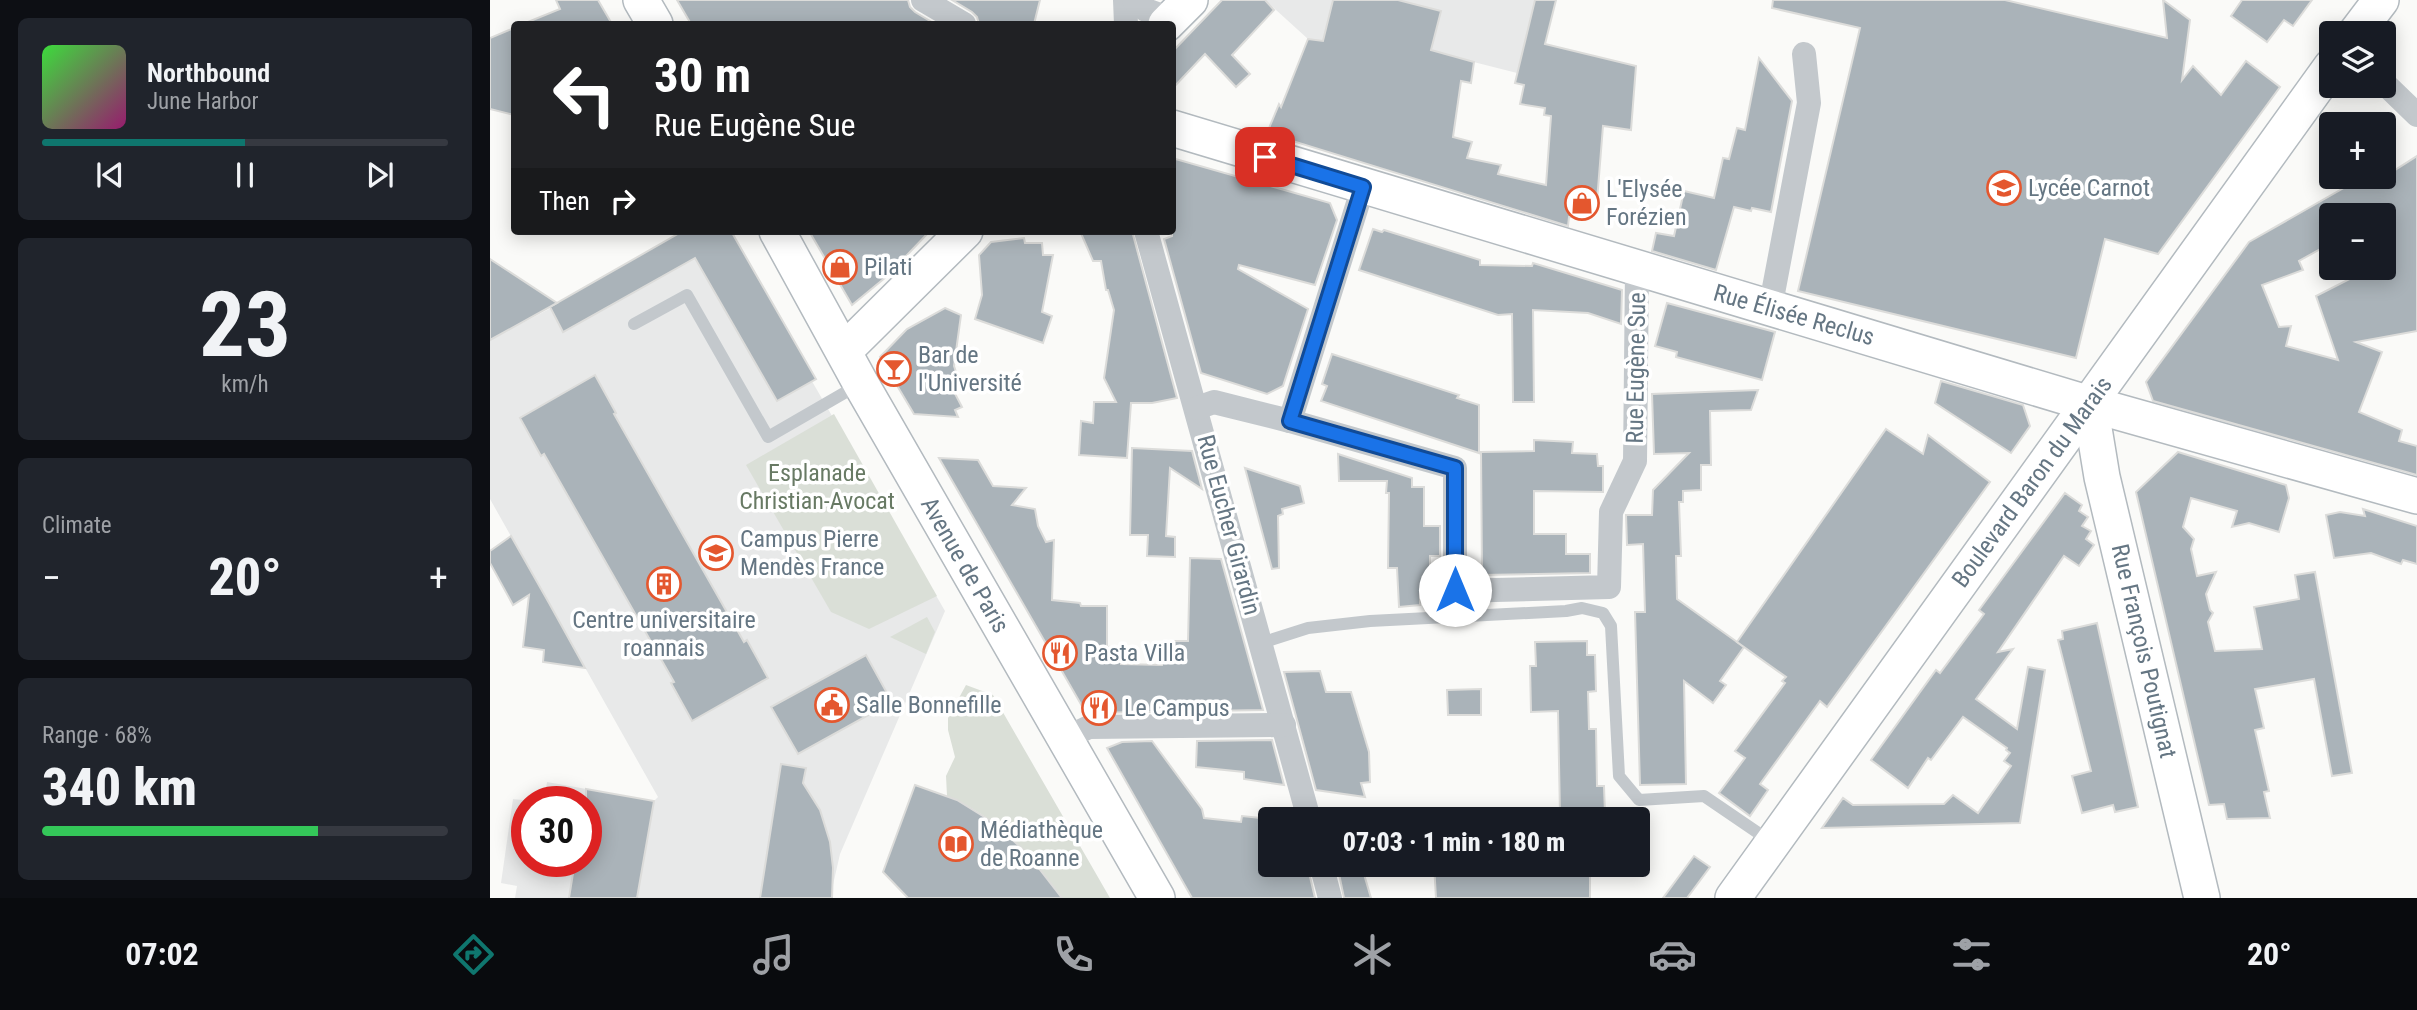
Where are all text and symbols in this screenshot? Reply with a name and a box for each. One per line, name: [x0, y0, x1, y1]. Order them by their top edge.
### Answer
map controls: [2319, 21, 2396, 280]
button: layers: [2319, 21, 2396, 98]
text: 30 m: [654, 47, 751, 104]
icon: left: [539, 49, 630, 140]
text: Northbound: [147, 58, 270, 88]
text: June Harbor: [147, 88, 259, 115]
text: Rue Eugène Sue: [654, 106, 856, 144]
button: +: [2319, 112, 2396, 189]
pin: [1235, 127, 1295, 187]
icon: arrive: [1246, 138, 1284, 176]
icon: previous: [91, 156, 129, 194]
icon: pause: [226, 156, 264, 194]
icon: next: [361, 156, 399, 194]
school or university icon: Lycée Carnot: [1985, 169, 2023, 207]
place label: Lycée Carnot: [2028, 174, 2150, 202]
place label: L'Elysée Forézien: [1606, 175, 1687, 231]
icon: right: [604, 182, 642, 220]
shop icon: L'Elysée Forézien: [1563, 184, 1601, 222]
text: Then: [539, 186, 590, 216]
button: −: [2319, 203, 2396, 280]
shop icon: Pilati: [821, 248, 859, 286]
place label: Pilati: [864, 253, 912, 281]
text: 23: [199, 272, 291, 378]
street label: Rue Élisée Reclus: [1710, 279, 1878, 351]
street label: Rue Eugène Sue: [1621, 292, 1651, 444]
place label: Bar de l'Université: [918, 341, 1022, 397]
bar icon: Bar de l'Université: [875, 350, 913, 388]
text: km/h: [221, 371, 269, 398]
street label: Boulevard Baron du Marais: [1946, 371, 2118, 593]
street label: Rue Eucher Girardin: [1191, 432, 1267, 618]
park label: Esplanade Christian-Avocat: [739, 459, 895, 515]
street label: Avenue de Paris: [915, 492, 1015, 638]
text: Climate: [42, 512, 112, 539]
place label: Campus Pierre Mendès France: [740, 525, 884, 581]
school or university icon: Campus Pierre Mendès France: [697, 534, 735, 572]
street label: Rue François Poutignat: [2106, 541, 2182, 761]
text: 20°: [208, 547, 282, 608]
position arrow: [1418, 553, 1492, 627]
text: −: [42, 556, 61, 600]
text: +: [429, 556, 448, 600]
building icon: Centre universitaire roannais: [645, 565, 683, 603]
place label: Centre universitaire roannais: [572, 606, 756, 662]
restaurant icon: Pasta Villa: [1041, 634, 1079, 672]
place label: Pasta Villa: [1084, 639, 1185, 667]
public building icon: Salle Bonnefille: [813, 686, 851, 724]
restaurant icon: Le Campus: [1080, 689, 1118, 727]
place label: Salle Bonnefille: [856, 691, 1001, 719]
place label: Le Campus: [1124, 694, 1230, 722]
text: Range · 68%: [42, 722, 152, 749]
text: 340 km: [42, 757, 197, 818]
speed limit sign: 30: [511, 786, 602, 877]
place label: Médiathèque de Roanne: [980, 816, 1103, 872]
library icon: Médiathèque de Roanne: [937, 825, 975, 863]
text: 07:03 · 1 min · 180 m: [1343, 827, 1565, 857]
icon: directions: [449, 930, 498, 979]
icon: music: [749, 930, 798, 979]
icon: phone: [1049, 930, 1098, 979]
icon: climate: [1348, 930, 1397, 979]
icon: car: [1648, 930, 1697, 979]
icon: filters: [1947, 930, 1996, 979]
text: 07:02: [125, 935, 199, 973]
text: 20°: [2247, 935, 2292, 973]

